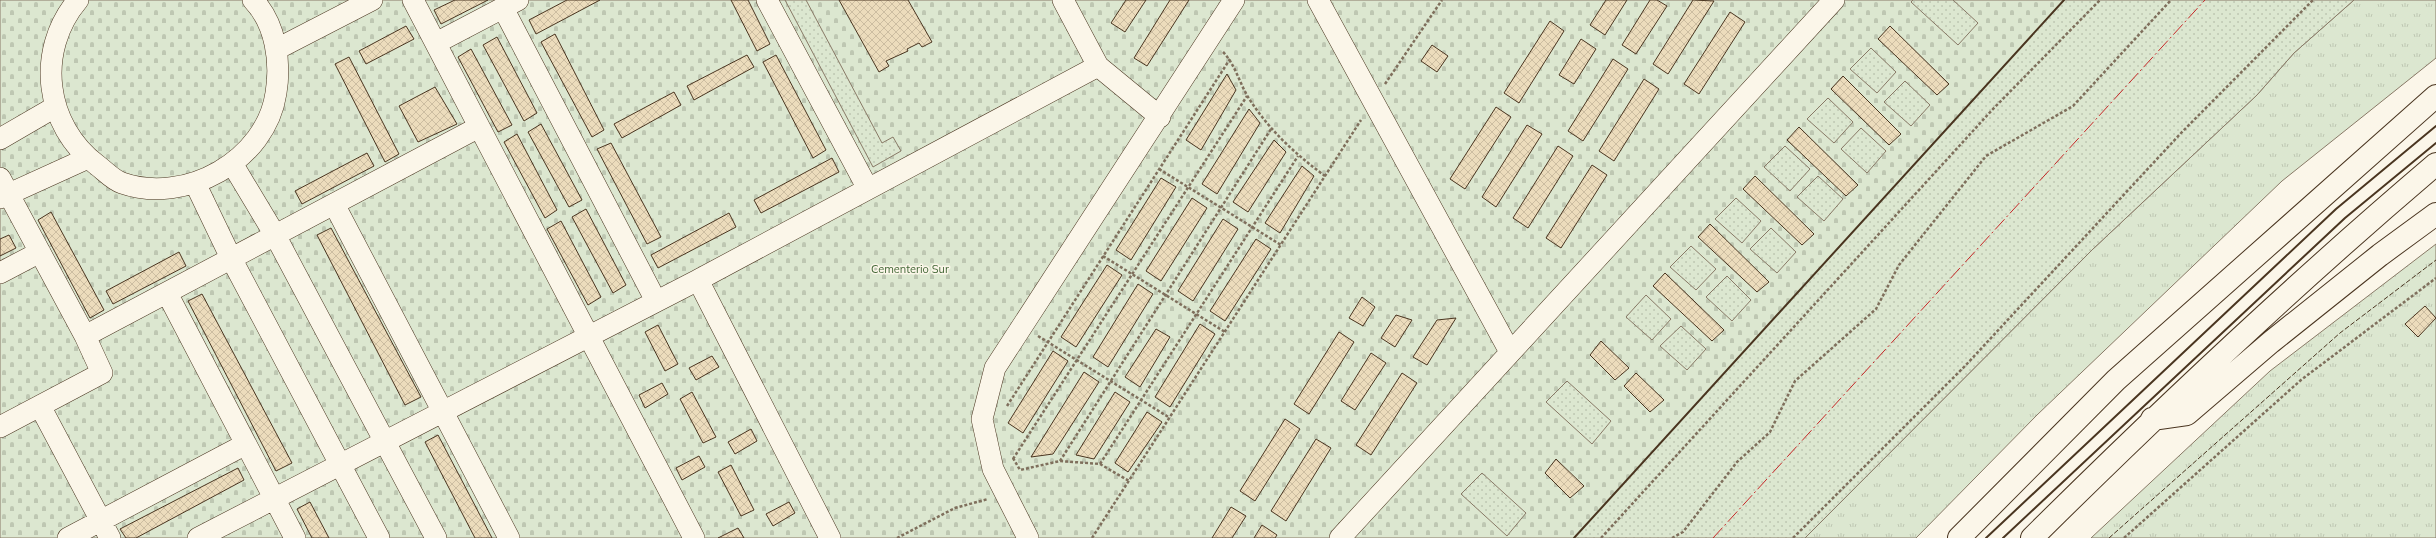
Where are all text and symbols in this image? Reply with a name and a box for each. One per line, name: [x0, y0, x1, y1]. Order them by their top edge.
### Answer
park label: Cementerio Sur: [871, 262, 949, 276]

